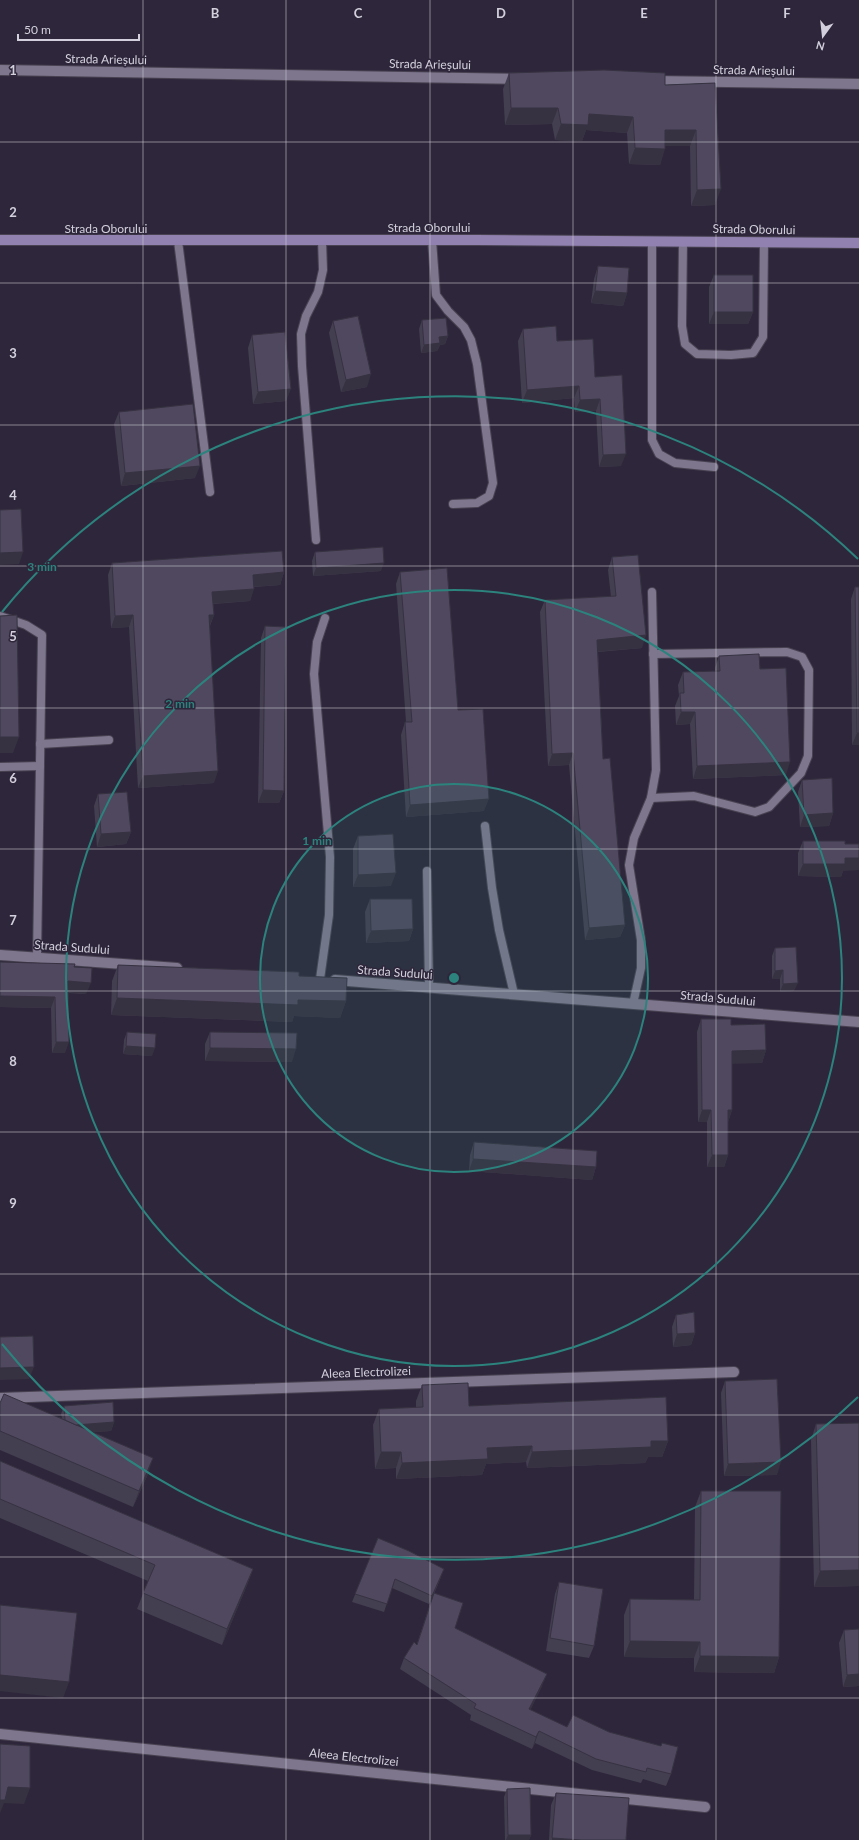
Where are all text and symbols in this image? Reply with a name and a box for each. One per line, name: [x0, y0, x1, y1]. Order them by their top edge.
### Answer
text: B: [211, 5, 220, 21]
text: C: [354, 5, 363, 21]
text: D: [496, 5, 506, 21]
text: E: [640, 5, 648, 21]
text: F: [783, 5, 791, 21]
scale bar: [18, 16, 139, 42]
north arrow: [803, 16, 843, 56]
text: 50 m: [24, 22, 51, 37]
text: N: [815, 39, 826, 54]
street label: Strada Arieșului: [65, 51, 147, 67]
street label: Strada Arieșului: [389, 56, 471, 72]
text: 1: [9, 62, 17, 78]
street label: Strada Arieșului: [713, 62, 795, 78]
text: 2: [9, 204, 17, 220]
street label: Strada Oborului: [387, 220, 471, 235]
street label: Strada Oborului: [64, 221, 148, 236]
street label: Strada Oborului: [712, 221, 796, 237]
text: 3: [9, 345, 17, 361]
text: 4: [9, 487, 17, 503]
text: 3 min: [27, 559, 57, 574]
text: 5: [9, 628, 17, 644]
text: 2 min: [165, 696, 195, 711]
text: 6: [9, 770, 17, 786]
text: 1 min: [302, 833, 332, 848]
text: 7: [9, 912, 17, 928]
street label: Strada Sudului: [34, 937, 110, 957]
street label: Strada Sudului: [357, 962, 433, 982]
centre of rings: [447, 971, 461, 985]
street label: Strada Sudului: [680, 987, 756, 1009]
text: 8: [9, 1053, 17, 1069]
text: 9: [9, 1195, 17, 1211]
street label: Aleea Electrolizei: [321, 1363, 411, 1381]
street label: Aleea Electrolizei: [309, 1745, 400, 1769]

